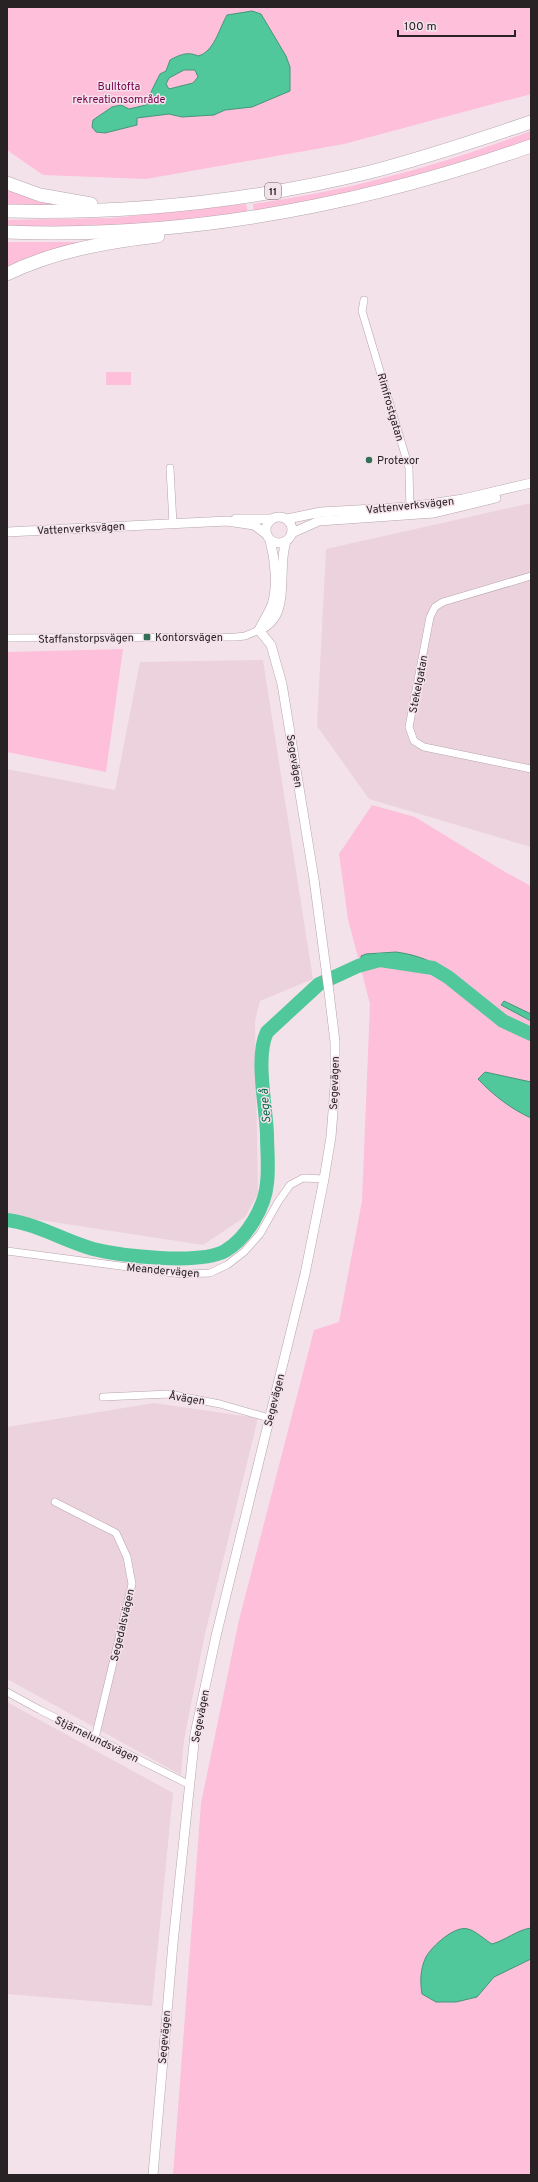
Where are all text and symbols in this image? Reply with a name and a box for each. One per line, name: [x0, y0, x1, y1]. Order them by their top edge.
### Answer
scale bar: [398, 12, 515, 38]
text: 100 m: [404, 19, 437, 35]
park label: Bulltofta rekreationsområde: [73, 80, 166, 107]
road number: 11: [265, 183, 281, 199]
street label: Rimfrostgatan: [374, 372, 406, 443]
place label: Protexor: [377, 454, 420, 468]
marker: Protexor: [364, 455, 374, 465]
street label: Vattenverksvägen: [365, 494, 455, 518]
street label: Vattenverksvägen: [37, 520, 125, 538]
street label: Staffanstorpsvägen: [38, 631, 134, 647]
place label: Kontorsvägen: [155, 631, 223, 645]
marker: Kontorsvägen: [142, 632, 152, 642]
street label: Stekelgatan: [406, 654, 431, 714]
street label: Segevägen: [283, 733, 305, 789]
street label: Segevägen: [327, 1056, 343, 1110]
water label: Sege å: [256, 1087, 275, 1124]
street label: Meandervägen: [126, 1261, 200, 1281]
street label: Segevägen: [262, 1372, 288, 1428]
street label: Åvägen: [168, 1389, 206, 1409]
street label: Segedalsvägen: [108, 1588, 138, 1663]
street label: Segevägen: [189, 1688, 213, 1744]
street label: Stjärnelundsvägen: [52, 1713, 141, 1766]
street label: Segevägen: [156, 2010, 174, 2065]

